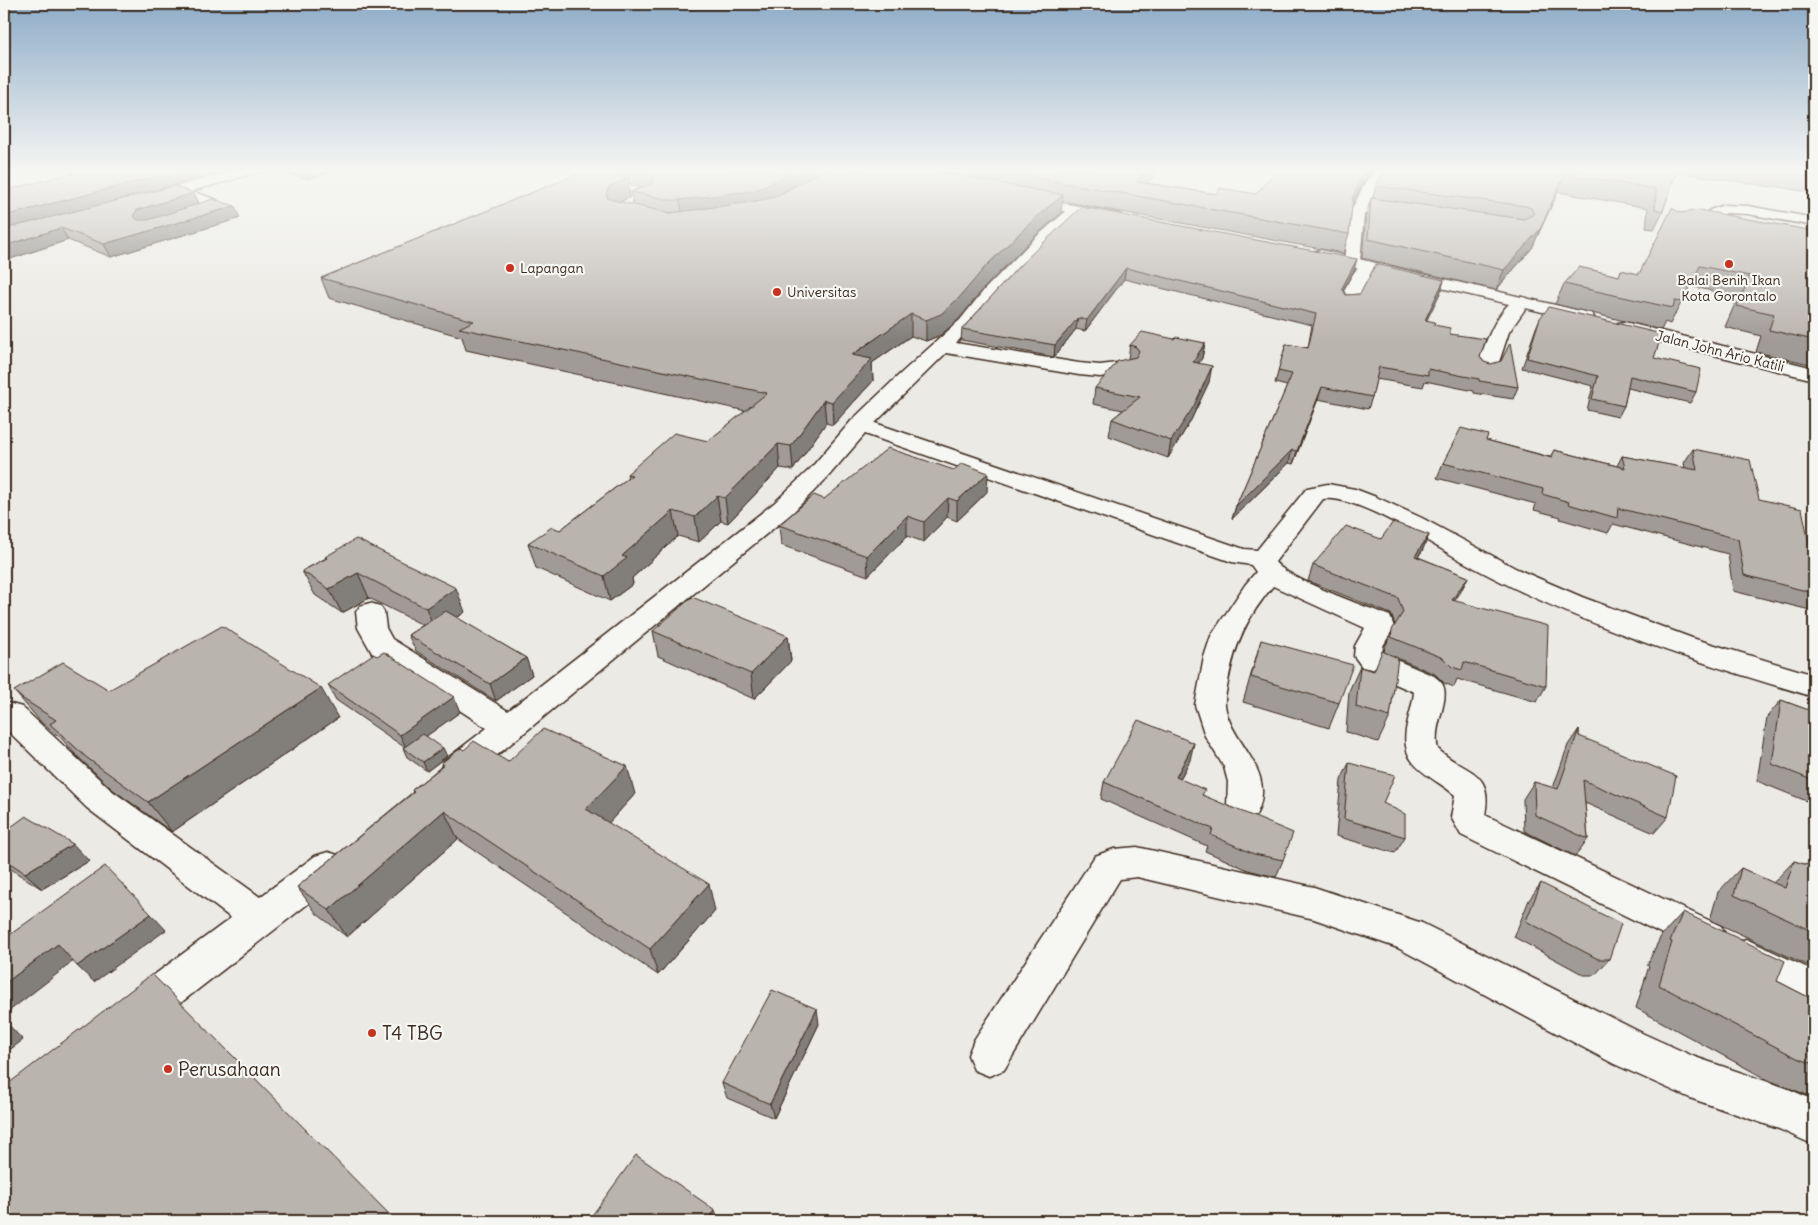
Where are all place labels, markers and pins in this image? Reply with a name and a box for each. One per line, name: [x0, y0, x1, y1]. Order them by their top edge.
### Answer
marker: Balai Benih Ikan Kota Gorontalo: [1723, 258, 1735, 270]
place label: Lapangan: [520, 259, 584, 277]
marker: Lapangan: [504, 262, 516, 274]
place label: Balai Benih Ikan Kota Gorontalo: [1677, 271, 1781, 305]
place label: Universitas: [787, 283, 856, 301]
marker: Universitas: [771, 286, 783, 298]
place label: T4 TBG: [382, 1021, 443, 1045]
marker: T4 TBG: [366, 1027, 378, 1039]
place label: Perusahaan: [178, 1057, 281, 1081]
marker: Perusahaan: [162, 1063, 174, 1075]

